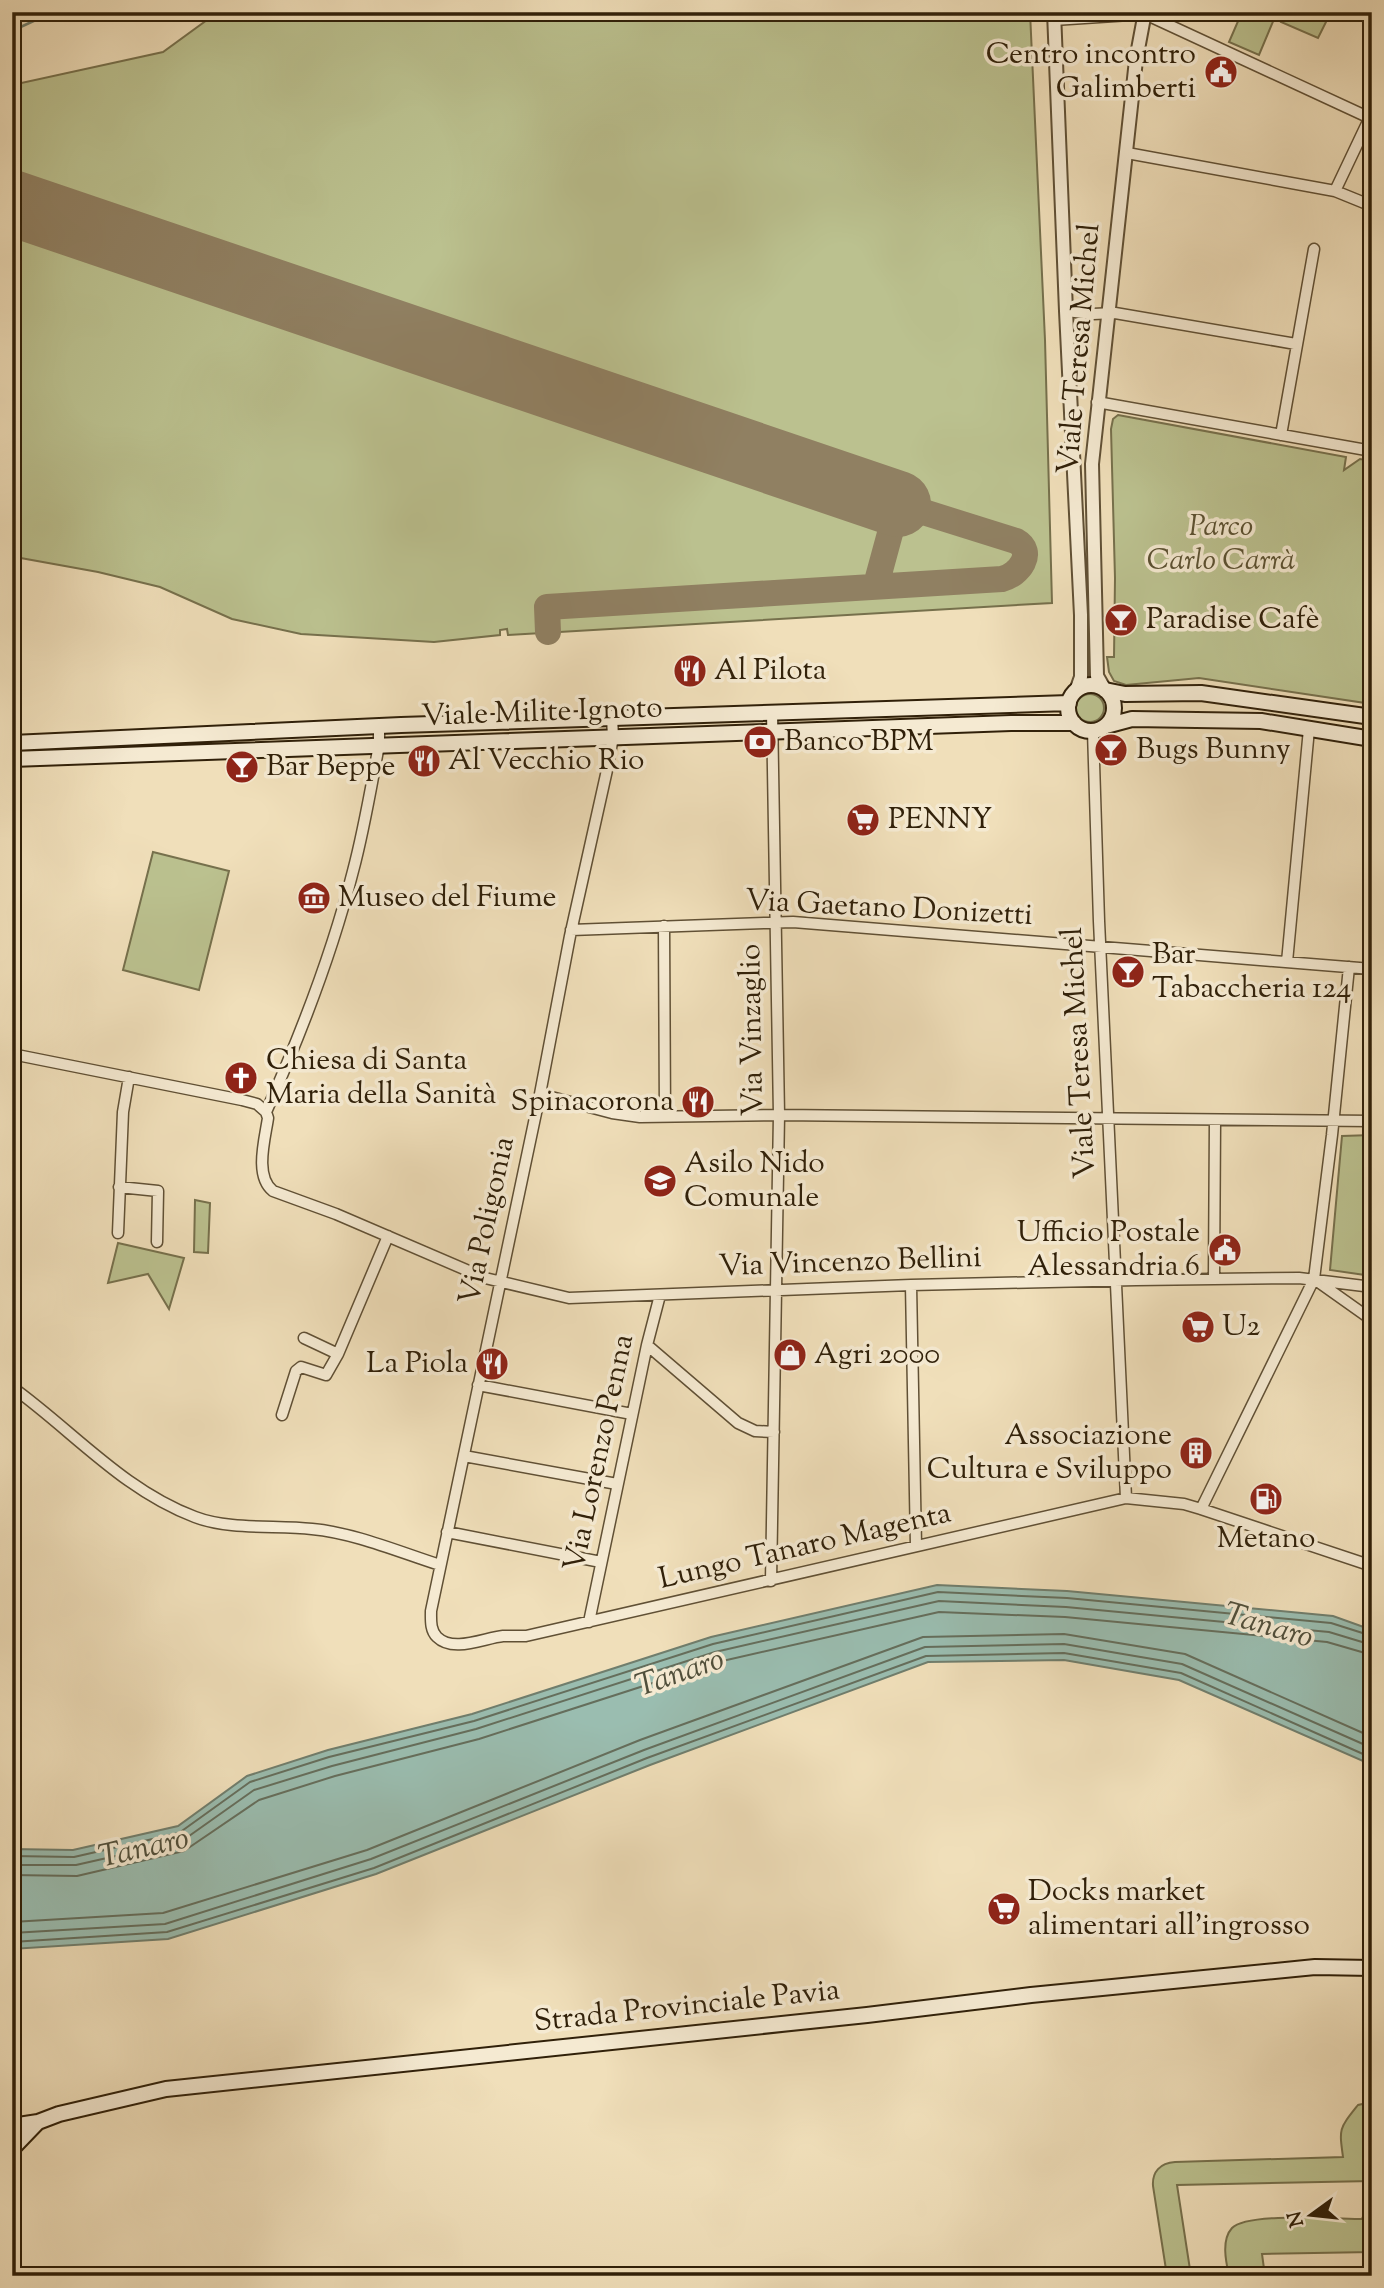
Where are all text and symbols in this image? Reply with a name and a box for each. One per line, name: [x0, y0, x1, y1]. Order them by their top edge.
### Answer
place label: Centro incontro Galimberti: [986, 34, 1196, 111]
public building icon: Centro incontro Galimberti: [1202, 53, 1240, 91]
street label: Viale Teresa Michel: [1048, 222, 1112, 476]
park label: Parco Carlo Carrà: [1147, 506, 1295, 583]
place label: Paradise Cafè: [1146, 599, 1320, 642]
bar icon: Paradise Cafè: [1102, 601, 1140, 639]
place label: Al Pilota: [714, 650, 827, 693]
restaurant icon: Al Pilota: [671, 652, 709, 690]
street label: Viale Milite Ignoto: [421, 687, 663, 739]
place label: Banco BPM: [784, 721, 933, 764]
bank icon: Banco BPM: [741, 723, 779, 761]
place label: Bugs Bunny: [1136, 729, 1291, 772]
bar icon: Bugs Bunny: [1092, 731, 1130, 769]
place label: Al Vecchio Rio: [448, 740, 644, 783]
restaurant icon: Al Vecchio Rio: [405, 742, 443, 780]
place label: Bar Beppe: [266, 746, 396, 789]
bar icon: Bar Beppe: [223, 748, 261, 786]
place label: PENNY: [888, 799, 992, 842]
supermarket icon: PENNY: [844, 801, 882, 839]
place label: Museo del Fiume: [338, 877, 557, 920]
museum icon: Museo del Fiume: [295, 879, 333, 917]
street label: Via Gaetano Donizetti: [744, 880, 1034, 938]
street label: Viale Teresa Michel: [1052, 926, 1108, 1180]
place label: Bar Tabaccheria 124: [1152, 934, 1351, 1011]
street label: Via Vinzaglio: [730, 943, 776, 1117]
bar icon: Bar Tabaccheria 124: [1109, 953, 1147, 991]
place label: Chiesa di Santa Maria della Sanità: [266, 1040, 496, 1117]
church icon: Chiesa di Santa Maria della Sanità: [222, 1059, 260, 1097]
place label: Spinacorona: [511, 1081, 674, 1124]
restaurant icon: Spinacorona: [679, 1083, 717, 1121]
street label: Via Poligonia: [449, 1133, 527, 1309]
place label: Asilo Nido Comunale: [684, 1143, 825, 1220]
school or university icon: Asilo Nido Comunale: [641, 1162, 679, 1200]
place label: Ufficio Postale Alessandria 6: [1017, 1212, 1200, 1289]
public building icon: Ufficio Postale Alessandria 6: [1206, 1231, 1244, 1269]
street label: Via Vincenzo Bellini: [718, 1237, 982, 1289]
place label: U2: [1222, 1306, 1260, 1349]
supermarket icon: U2: [1179, 1308, 1217, 1346]
street label: Via Lorenzo Penna: [554, 1330, 646, 1576]
place label: Agri 2000: [814, 1334, 940, 1377]
shop icon: Agri 2000: [771, 1336, 809, 1374]
place label: La Piola: [366, 1343, 468, 1386]
restaurant icon: La Piola: [473, 1345, 511, 1383]
place label: Associazione Cultura e Sviluppo: [927, 1415, 1172, 1492]
building icon: Associazione Cultura e Sviluppo: [1177, 1434, 1215, 1472]
fuel station icon: Metano: [1247, 1480, 1285, 1518]
street label: Lungo Tanaro Magenta: [655, 1492, 955, 1602]
place label: Metano: [1217, 1518, 1315, 1561]
water label: Tanaro: [1218, 1592, 1318, 1662]
water label: Tanaro: [629, 1637, 731, 1711]
water label: Tanaro: [94, 1816, 194, 1882]
place label: Docks market alimentari all'ingrosso: [1028, 1871, 1310, 1948]
supermarket icon: Docks market alimentari all'ingrosso: [985, 1890, 1023, 1928]
street label: Strada Provinciale Pavia: [532, 1970, 842, 2044]
north arrow: [1276, 2180, 1346, 2250]
text: N: [1282, 2208, 1312, 2230]

